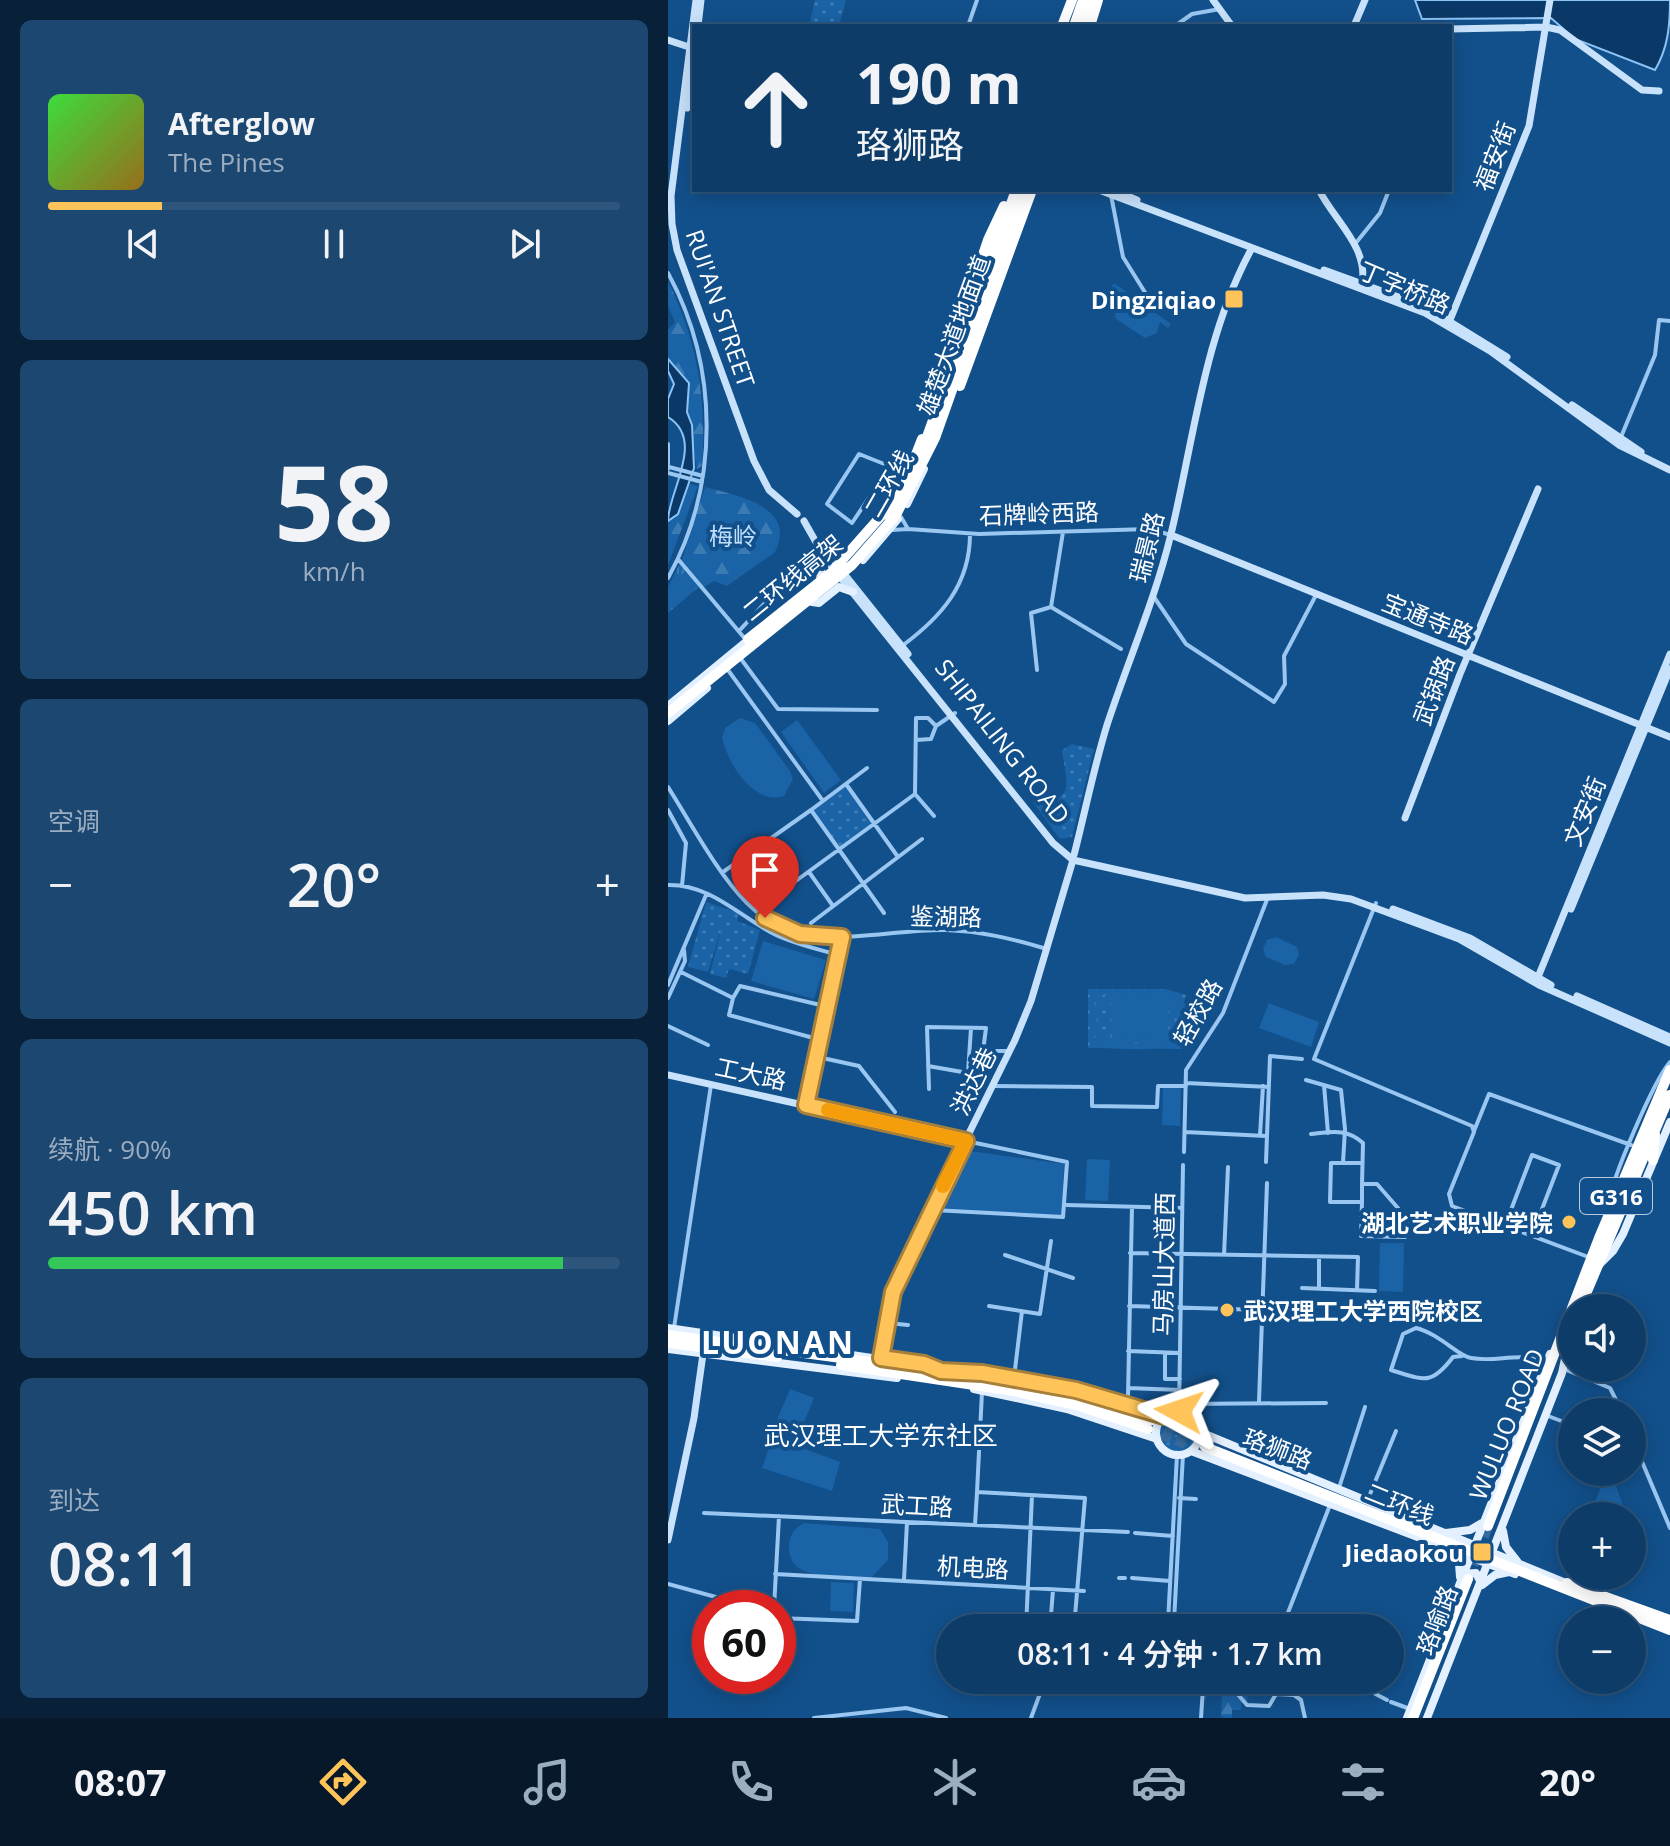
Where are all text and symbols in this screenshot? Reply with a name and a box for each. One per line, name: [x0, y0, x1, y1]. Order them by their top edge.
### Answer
text: 190 m: [856, 44, 1022, 120]
icon: ahead: [724, 56, 828, 160]
text: Afterglow: [168, 103, 315, 144]
street label: 福安街: [1466, 116, 1522, 196]
text: 珞狮路: [856, 120, 964, 169]
text: The Pines: [168, 144, 285, 180]
icon: previous: [121, 222, 165, 266]
icon: pause: [312, 222, 356, 266]
icon: next: [503, 222, 547, 266]
street label: RUI'AN STREET: [679, 225, 763, 391]
street label: 雄楚大道地面道: [909, 250, 997, 420]
street label: 丁字桥路: [1354, 253, 1456, 321]
place label: Dingziqiao: [1091, 283, 1216, 316]
marker: Dingziqiao: [1223, 288, 1245, 310]
text: 58: [275, 430, 393, 571]
street label: 二环线: [856, 444, 920, 522]
street label: 石牌岭西路: [978, 494, 1100, 532]
street label: 瑞景路: [1121, 508, 1171, 586]
park label: 梅岭: [709, 519, 757, 552]
street label: 二环线高架: [735, 526, 849, 628]
text: km/h: [302, 553, 366, 589]
street label: 宝通寺路: [1377, 585, 1479, 651]
street label: 武锅路: [1405, 650, 1461, 730]
street label: SHIPAILING ROAD: [928, 652, 1078, 830]
street label: 文安街: [1555, 771, 1613, 851]
text: 空调: [48, 803, 100, 839]
pin: [731, 836, 799, 918]
text: 20°: [287, 843, 381, 925]
icon: arrive: [743, 848, 787, 892]
text: −: [48, 854, 73, 914]
text: +: [595, 854, 620, 914]
street label: 鉴湖路: [910, 899, 982, 933]
street label: 轻校路: [1165, 973, 1229, 1051]
street label: 洪达巷: [942, 1041, 1004, 1121]
street label: 工大路: [712, 1049, 790, 1097]
text: 续航 · 90%: [48, 1131, 172, 1167]
text: 450 km: [48, 1171, 258, 1253]
road number: G316: [1580, 1178, 1652, 1214]
street label: 马房山大道西: [1145, 1192, 1181, 1336]
place label: 湖北艺术职业学院: [1361, 1206, 1553, 1239]
marker: 湖北艺术职业学院: [1560, 1213, 1578, 1231]
place label: 武汉理工大学西院校区: [1243, 1294, 1483, 1327]
map controls: [1558, 1294, 1646, 1694]
button: sound: [1558, 1294, 1646, 1382]
marker: 武汉理工大学西院校区: [1218, 1301, 1236, 1319]
district label: LUONAN: [701, 1320, 855, 1363]
street label: WULUO ROAD: [1461, 1343, 1551, 1505]
position arrow: [1137, 1369, 1221, 1453]
button: layers: [1558, 1398, 1646, 1486]
district label: 武汉理工大学东社区: [764, 1417, 998, 1453]
street label: 珞狮路: [1238, 1420, 1318, 1476]
street label: 二环线: [1360, 1474, 1440, 1532]
text: 到达: [48, 1482, 100, 1518]
street label: 武工路: [880, 1487, 954, 1523]
button: +: [1558, 1502, 1646, 1590]
text: 08:11: [48, 1522, 202, 1604]
place label: Jiedaokou: [1342, 1536, 1464, 1569]
marker: Jiedaokou: [1471, 1541, 1493, 1563]
street label: 机电路: [936, 1549, 1010, 1585]
street label: 珞喻路: [1408, 1580, 1464, 1660]
speed limit sign: 60: [692, 1590, 796, 1694]
button: −: [1558, 1606, 1646, 1694]
text: 08:11 · 4 分钟 · 1.7 km: [1017, 1633, 1323, 1674]
icon: directions: [315, 1754, 371, 1810]
icon: music: [519, 1754, 575, 1810]
icon: phone: [723, 1754, 779, 1810]
icon: climate: [927, 1754, 983, 1810]
icon: car: [1131, 1754, 1187, 1810]
icon: filters: [1335, 1754, 1391, 1810]
text: 08:07: [74, 1758, 167, 1807]
text: 20°: [1539, 1758, 1596, 1807]

